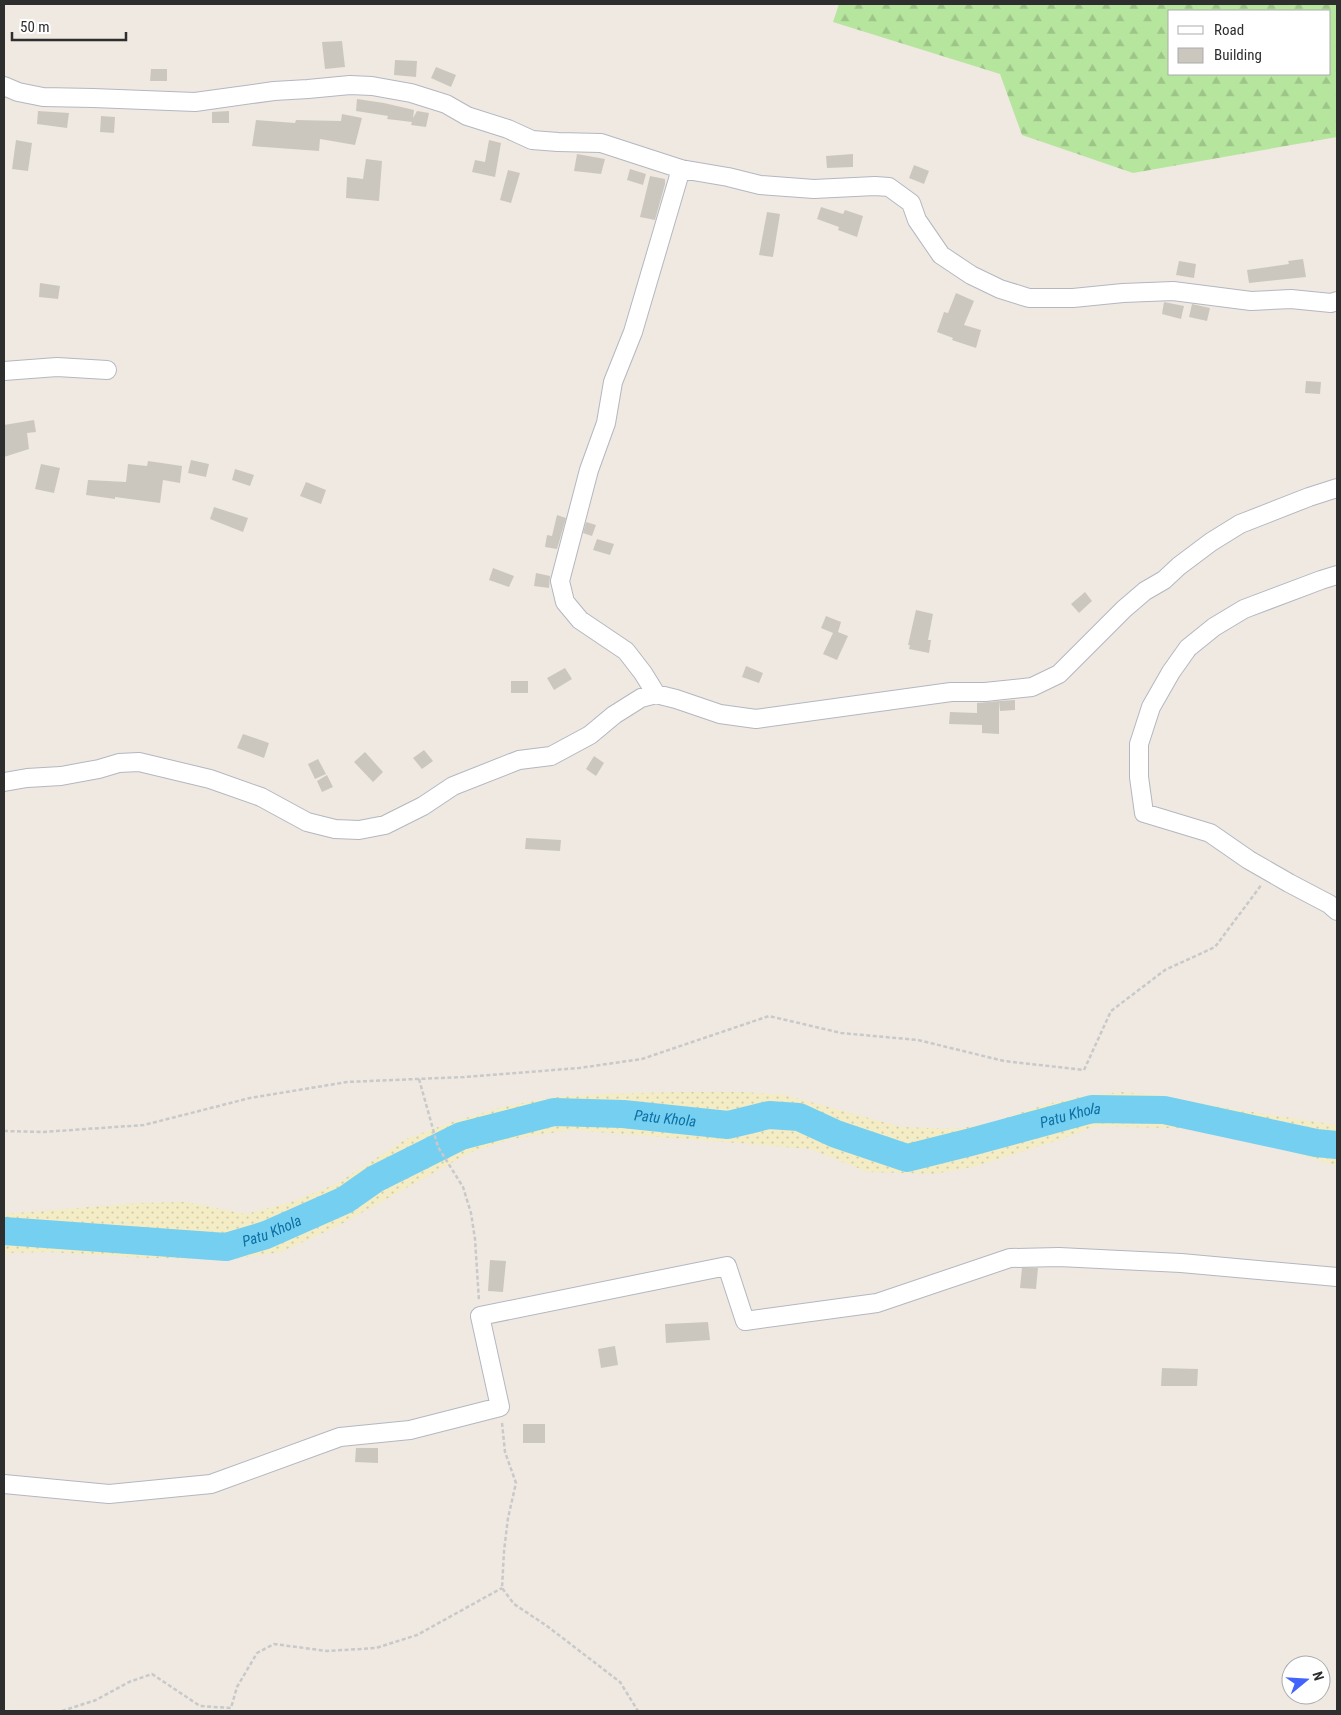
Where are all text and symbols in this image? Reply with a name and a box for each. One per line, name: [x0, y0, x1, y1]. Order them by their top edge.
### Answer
scale bar: [12, 10, 126, 42]
legend: [1168, 10, 1331, 75]
text: 50 m: [20, 18, 50, 36]
text: Road: [1214, 21, 1244, 39]
text: Building: [1214, 46, 1262, 64]
water label: Patu Khola: [1038, 1100, 1101, 1132]
water label: Patu Khola: [633, 1106, 697, 1131]
water label: Patu Khola: [240, 1211, 304, 1251]
north arrow: [1281, 1655, 1331, 1705]
text: N: [1309, 1669, 1327, 1683]

